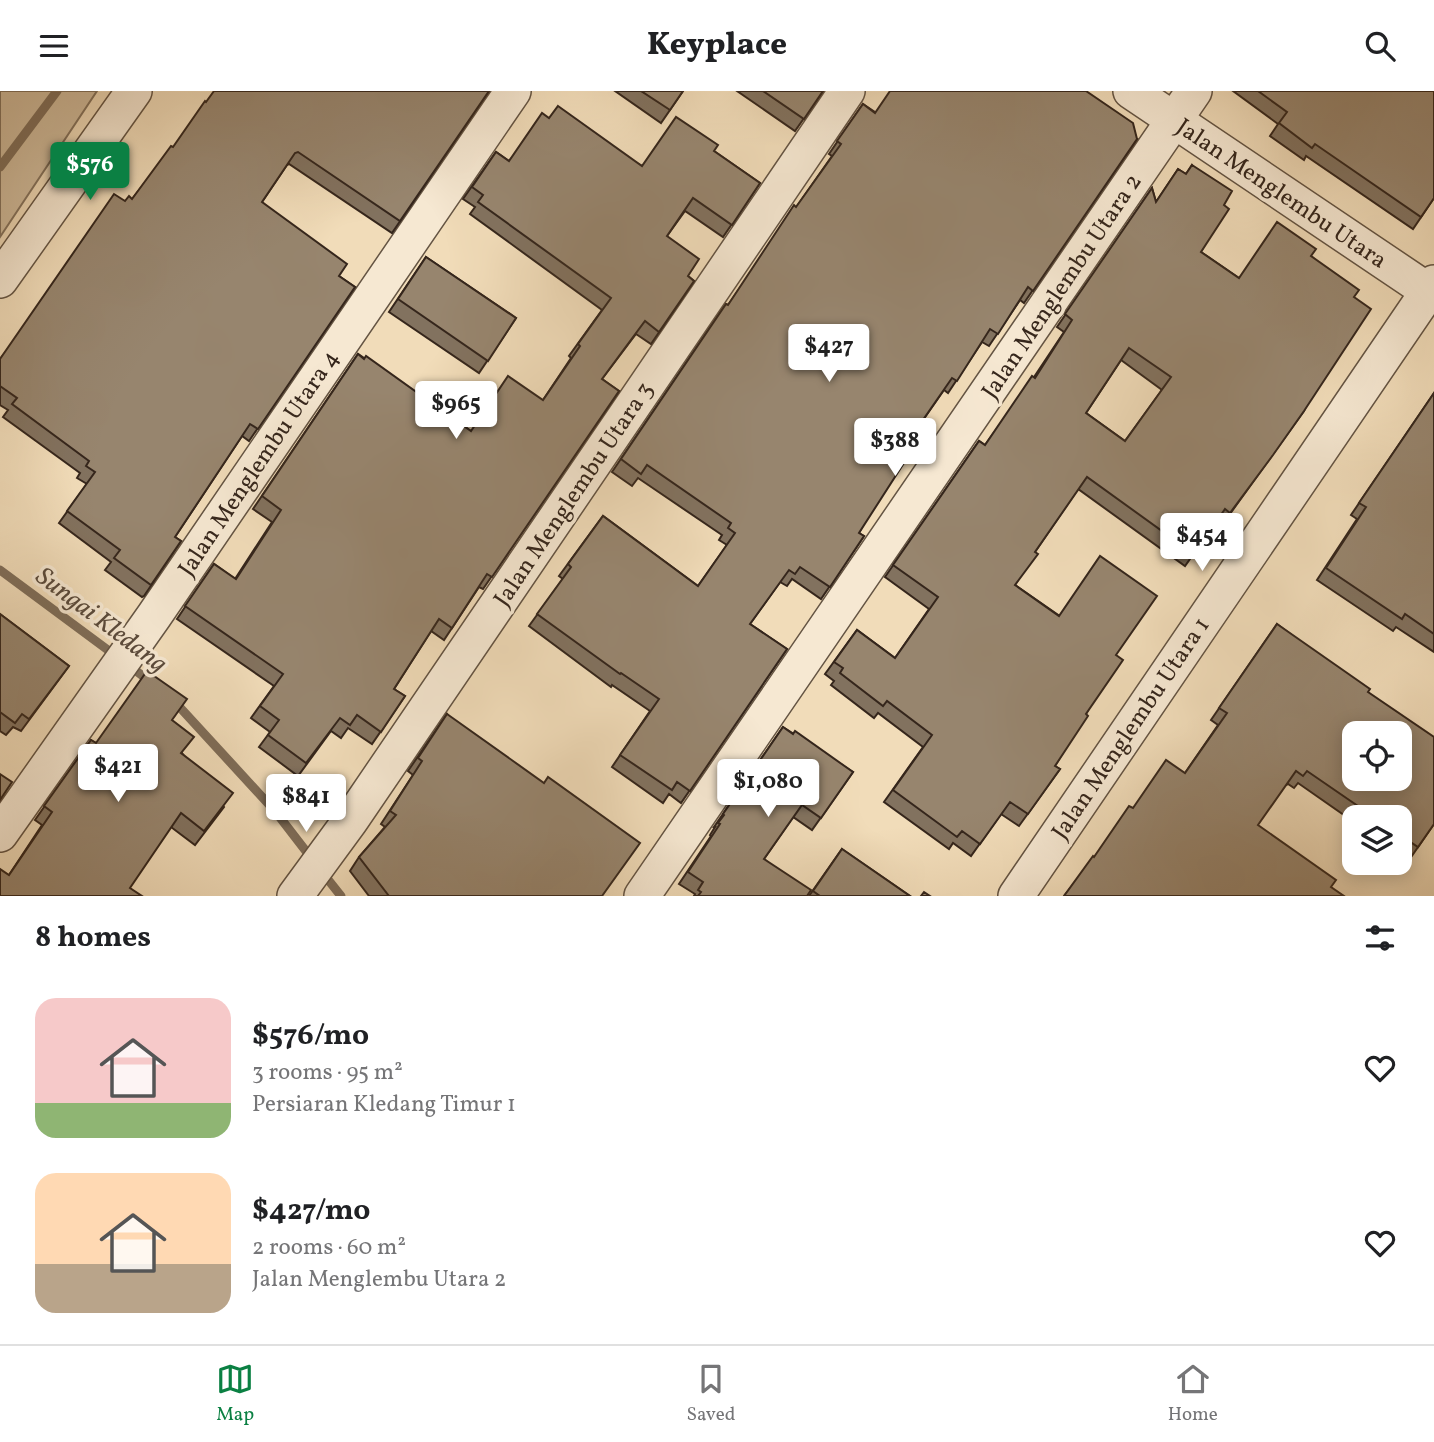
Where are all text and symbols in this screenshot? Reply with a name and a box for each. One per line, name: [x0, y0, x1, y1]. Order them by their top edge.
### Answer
text: Keyplace: [647, 24, 787, 68]
icon: menu: [35, 27, 73, 65]
icon: search: [1361, 27, 1399, 65]
street label: Jalan Menglembu Utara: [1169, 111, 1393, 278]
pin: $576: [49, 143, 131, 202]
text: $576: [66, 149, 114, 181]
street label: Jalan Menglembu Utara 2: [974, 168, 1151, 407]
pin: $427: [788, 324, 870, 384]
text: $427: [804, 331, 854, 363]
street label: Jalan Menglembu Utara 4: [171, 344, 348, 584]
street label: Jalan Menglembu Utara 3: [487, 376, 663, 614]
pin: $965: [415, 381, 497, 441]
text: $965: [431, 388, 481, 420]
pin: $388: [854, 419, 936, 478]
text: $388: [870, 425, 920, 457]
pin: $454: [1161, 513, 1243, 573]
text: $454: [1176, 520, 1228, 552]
water label: Sungai Kledang: [28, 559, 174, 682]
street label: Jalan Menglembu Utara 1: [1044, 611, 1219, 847]
map controls: [1342, 721, 1412, 875]
button: locate: [1342, 721, 1412, 791]
pin: $421: [77, 745, 159, 804]
text: $421: [94, 751, 142, 783]
pin: $1,080: [711, 759, 825, 819]
text: $1,080: [733, 766, 803, 798]
pin: $841: [265, 775, 347, 834]
text: $841: [282, 781, 330, 813]
button: layers: [1342, 805, 1412, 875]
text: 8 homes: [35, 917, 151, 959]
icon: filters: [1361, 919, 1399, 957]
text: $576/mo: [252, 1015, 369, 1057]
icon: home: [91, 1026, 175, 1110]
icon: heart: [1361, 1049, 1399, 1087]
text: 3 rooms · 95 m²: [252, 1057, 403, 1089]
text: Persiaran Kledang Timur 1: [252, 1089, 516, 1121]
text: $427/mo: [252, 1190, 370, 1232]
icon: home: [91, 1201, 175, 1285]
icon: heart: [1361, 1224, 1399, 1262]
text: 2 rooms · 60 m²: [252, 1232, 406, 1264]
text: Jalan Menglembu Utara 2: [252, 1264, 506, 1296]
tab: Map: [216, 1360, 254, 1428]
tab: Saved: [686, 1360, 735, 1428]
tab: Home: [1168, 1360, 1218, 1428]

